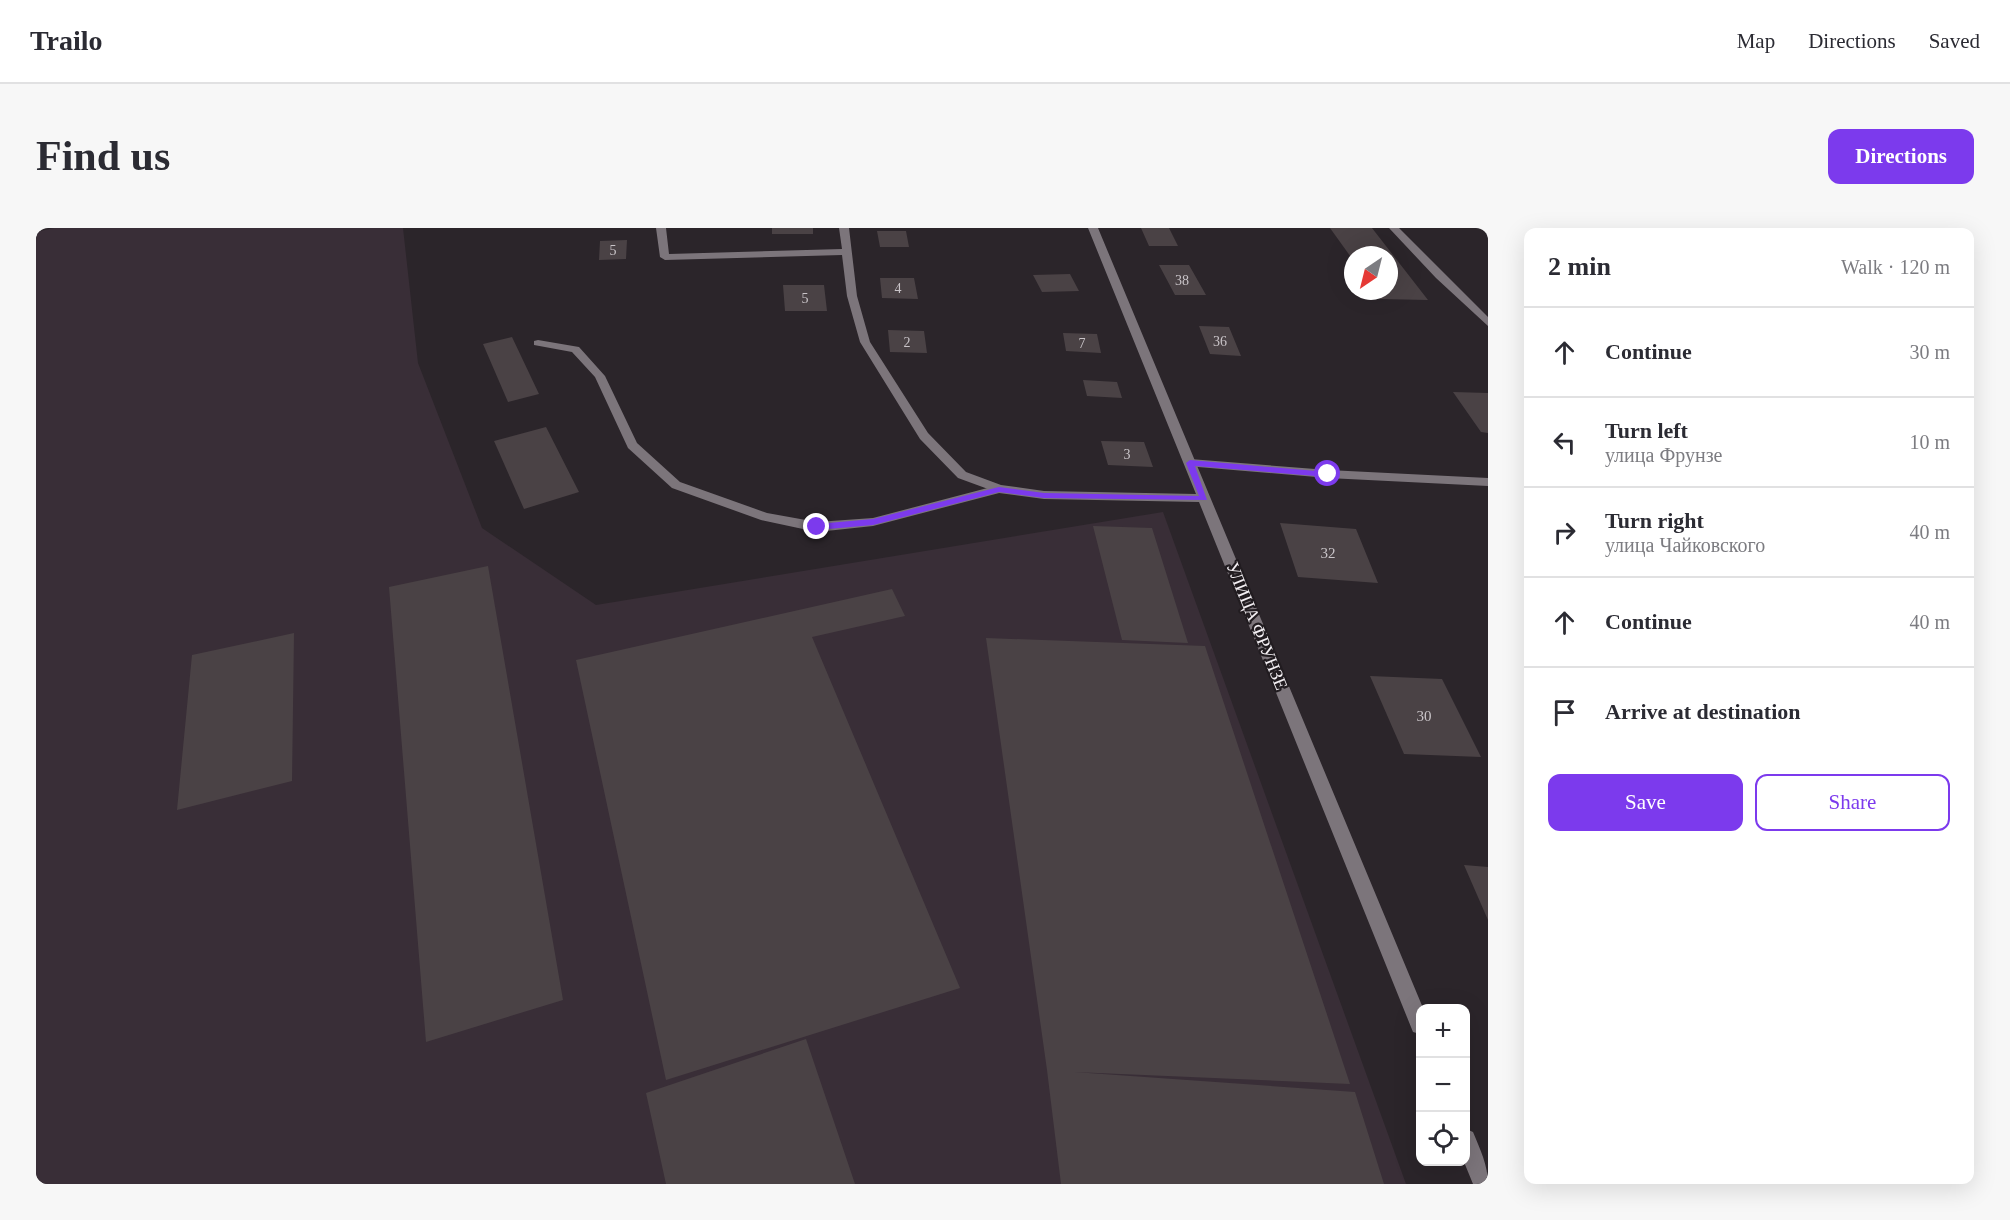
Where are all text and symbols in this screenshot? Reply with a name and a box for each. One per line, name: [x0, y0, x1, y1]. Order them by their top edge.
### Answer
text: Trailo: [30, 25, 103, 56]
text: Map: [1737, 29, 1775, 53]
text: Directions: [1808, 29, 1896, 53]
text: Saved: [1929, 29, 1980, 53]
button: Directions: [1828, 129, 1974, 184]
text: Find us: [36, 133, 170, 179]
house number: 5: [610, 243, 617, 258]
north arrow: [1344, 246, 1398, 300]
text: 2 min: [1548, 252, 1611, 281]
text: Walk · 120 m: [1841, 256, 1950, 278]
house number: 38: [1175, 273, 1189, 288]
house number: 4: [895, 281, 902, 296]
house number: 5: [802, 291, 809, 306]
house number: 36: [1213, 334, 1227, 349]
house number: 2: [904, 335, 911, 350]
house number: 7: [1079, 336, 1086, 351]
icon: ahead: [1548, 336, 1581, 369]
text: Continue: [1605, 339, 1692, 364]
text: 30 m: [1909, 341, 1950, 363]
text: Turn left: [1605, 418, 1688, 443]
icon: left: [1548, 426, 1581, 459]
text: 10 m: [1909, 431, 1950, 453]
text: улица Фрунзе: [1605, 444, 1722, 466]
house number: 3: [1124, 447, 1131, 462]
route start: [1314, 460, 1340, 486]
text: Turn right: [1605, 508, 1704, 533]
route end: [803, 513, 829, 539]
icon: right: [1548, 516, 1581, 549]
text: 40 m: [1909, 521, 1950, 543]
text: улица Чайковского: [1605, 534, 1765, 556]
house number: 32: [1321, 545, 1336, 561]
street label: УЛИЦА ФРУНЗЕ: [1222, 559, 1292, 693]
icon: ahead: [1548, 606, 1581, 639]
text: Continue: [1605, 609, 1692, 634]
text: 40 m: [1909, 611, 1950, 633]
icon: arrive: [1548, 696, 1581, 729]
text: Arrive at destination: [1605, 699, 1801, 724]
house number: 30: [1417, 708, 1432, 724]
button: Save: [1548, 774, 1743, 831]
button: Share: [1755, 774, 1950, 831]
map controls: [1416, 1004, 1470, 1166]
button: +: [1416, 1004, 1470, 1058]
button: −: [1416, 1058, 1470, 1112]
button: locate: [1416, 1112, 1470, 1166]

